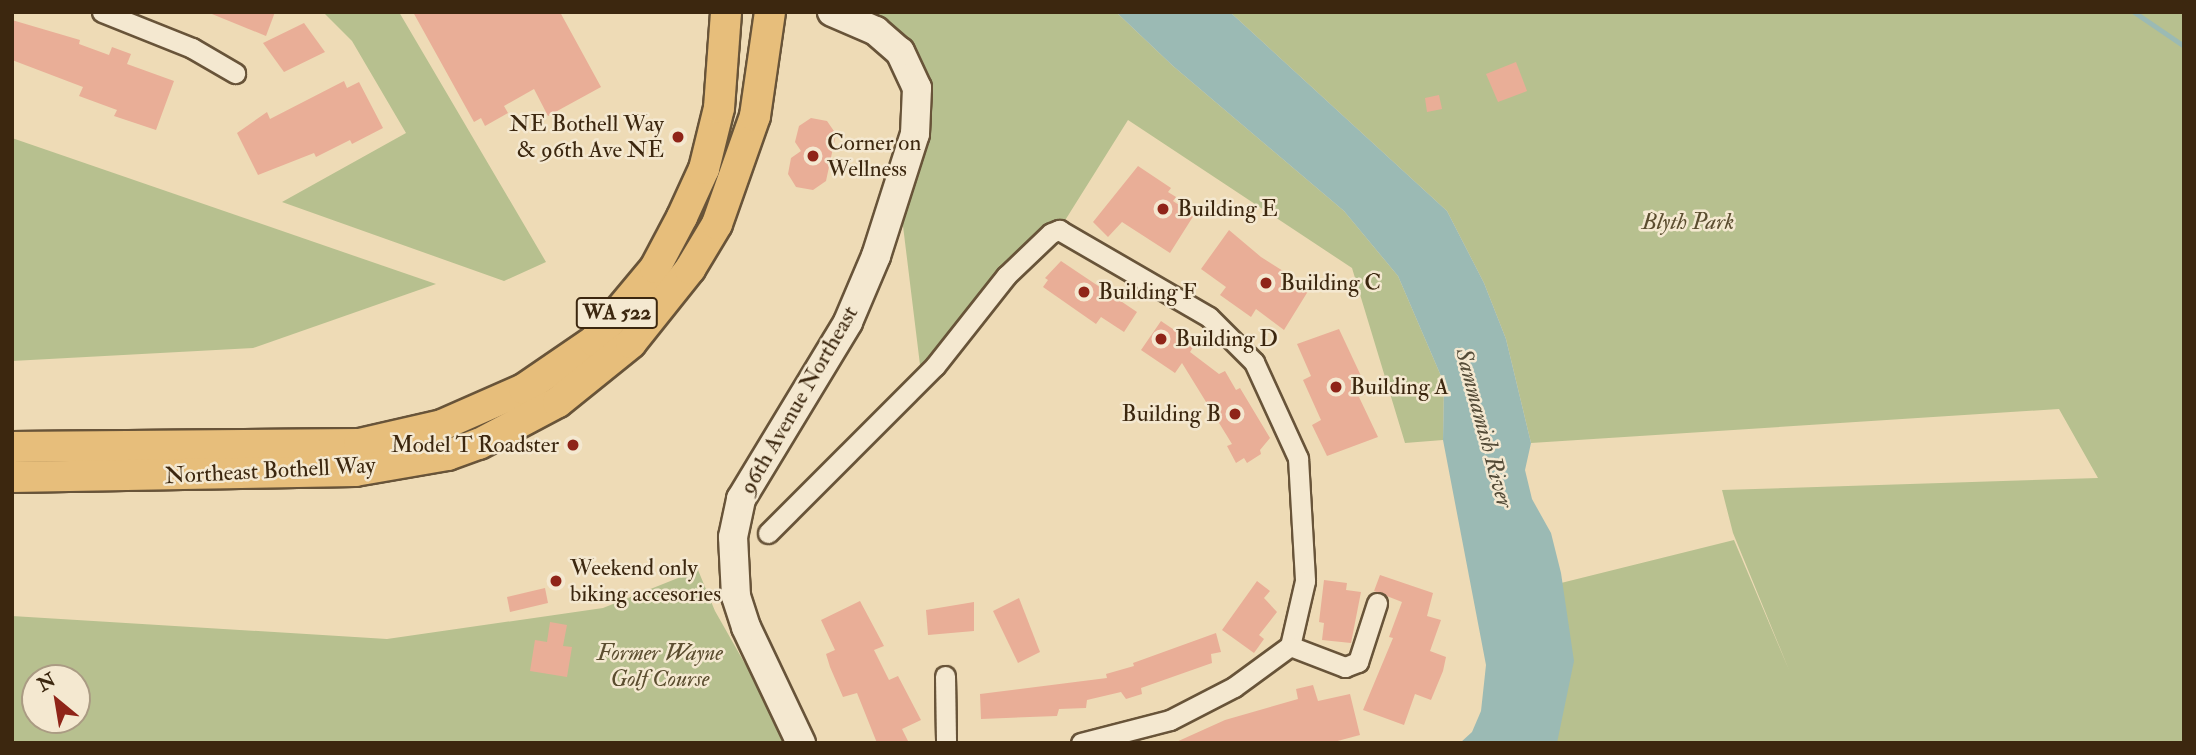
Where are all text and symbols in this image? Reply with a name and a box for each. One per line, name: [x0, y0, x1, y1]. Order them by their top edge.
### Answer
place label: NE Bothell Way & 96th Ave NE: [509, 110, 664, 164]
marker: NE Bothell Way & 96th Ave NE: [670, 129, 686, 145]
place label: Corner on Wellness: [827, 129, 921, 183]
marker: Corner on Wellness: [805, 148, 821, 164]
place label: Building E: [1177, 195, 1278, 223]
marker: Building E: [1155, 201, 1171, 217]
park label: Blyth Park: [1642, 208, 1734, 236]
place label: Building C: [1280, 269, 1381, 297]
marker: Building C: [1258, 275, 1274, 291]
place label: Building F: [1098, 278, 1197, 306]
marker: Building F: [1076, 284, 1092, 300]
road number: WA 522: [575, 296, 659, 330]
street label: 96th Avenue Northeast: [734, 301, 864, 499]
place label: Building D: [1175, 325, 1278, 353]
marker: Building D: [1153, 331, 1169, 347]
water label: Sammamish River: [1449, 345, 1519, 511]
place label: Building A: [1350, 373, 1449, 401]
marker: Building A: [1328, 379, 1344, 395]
place label: Building B: [1122, 400, 1221, 428]
marker: Building B: [1227, 406, 1243, 422]
place label: Model T Roadster: [391, 431, 559, 459]
marker: Model T Roadster: [565, 437, 581, 453]
street label: Northeast Bothell Way: [164, 452, 376, 490]
place label: Weekend only biking accesories: [570, 554, 721, 608]
marker: Weekend only biking accesories: [548, 573, 564, 589]
park label: Former Wayne Golf Course: [597, 639, 723, 693]
north arrow: [21, 664, 91, 734]
text: N: [33, 668, 60, 697]

